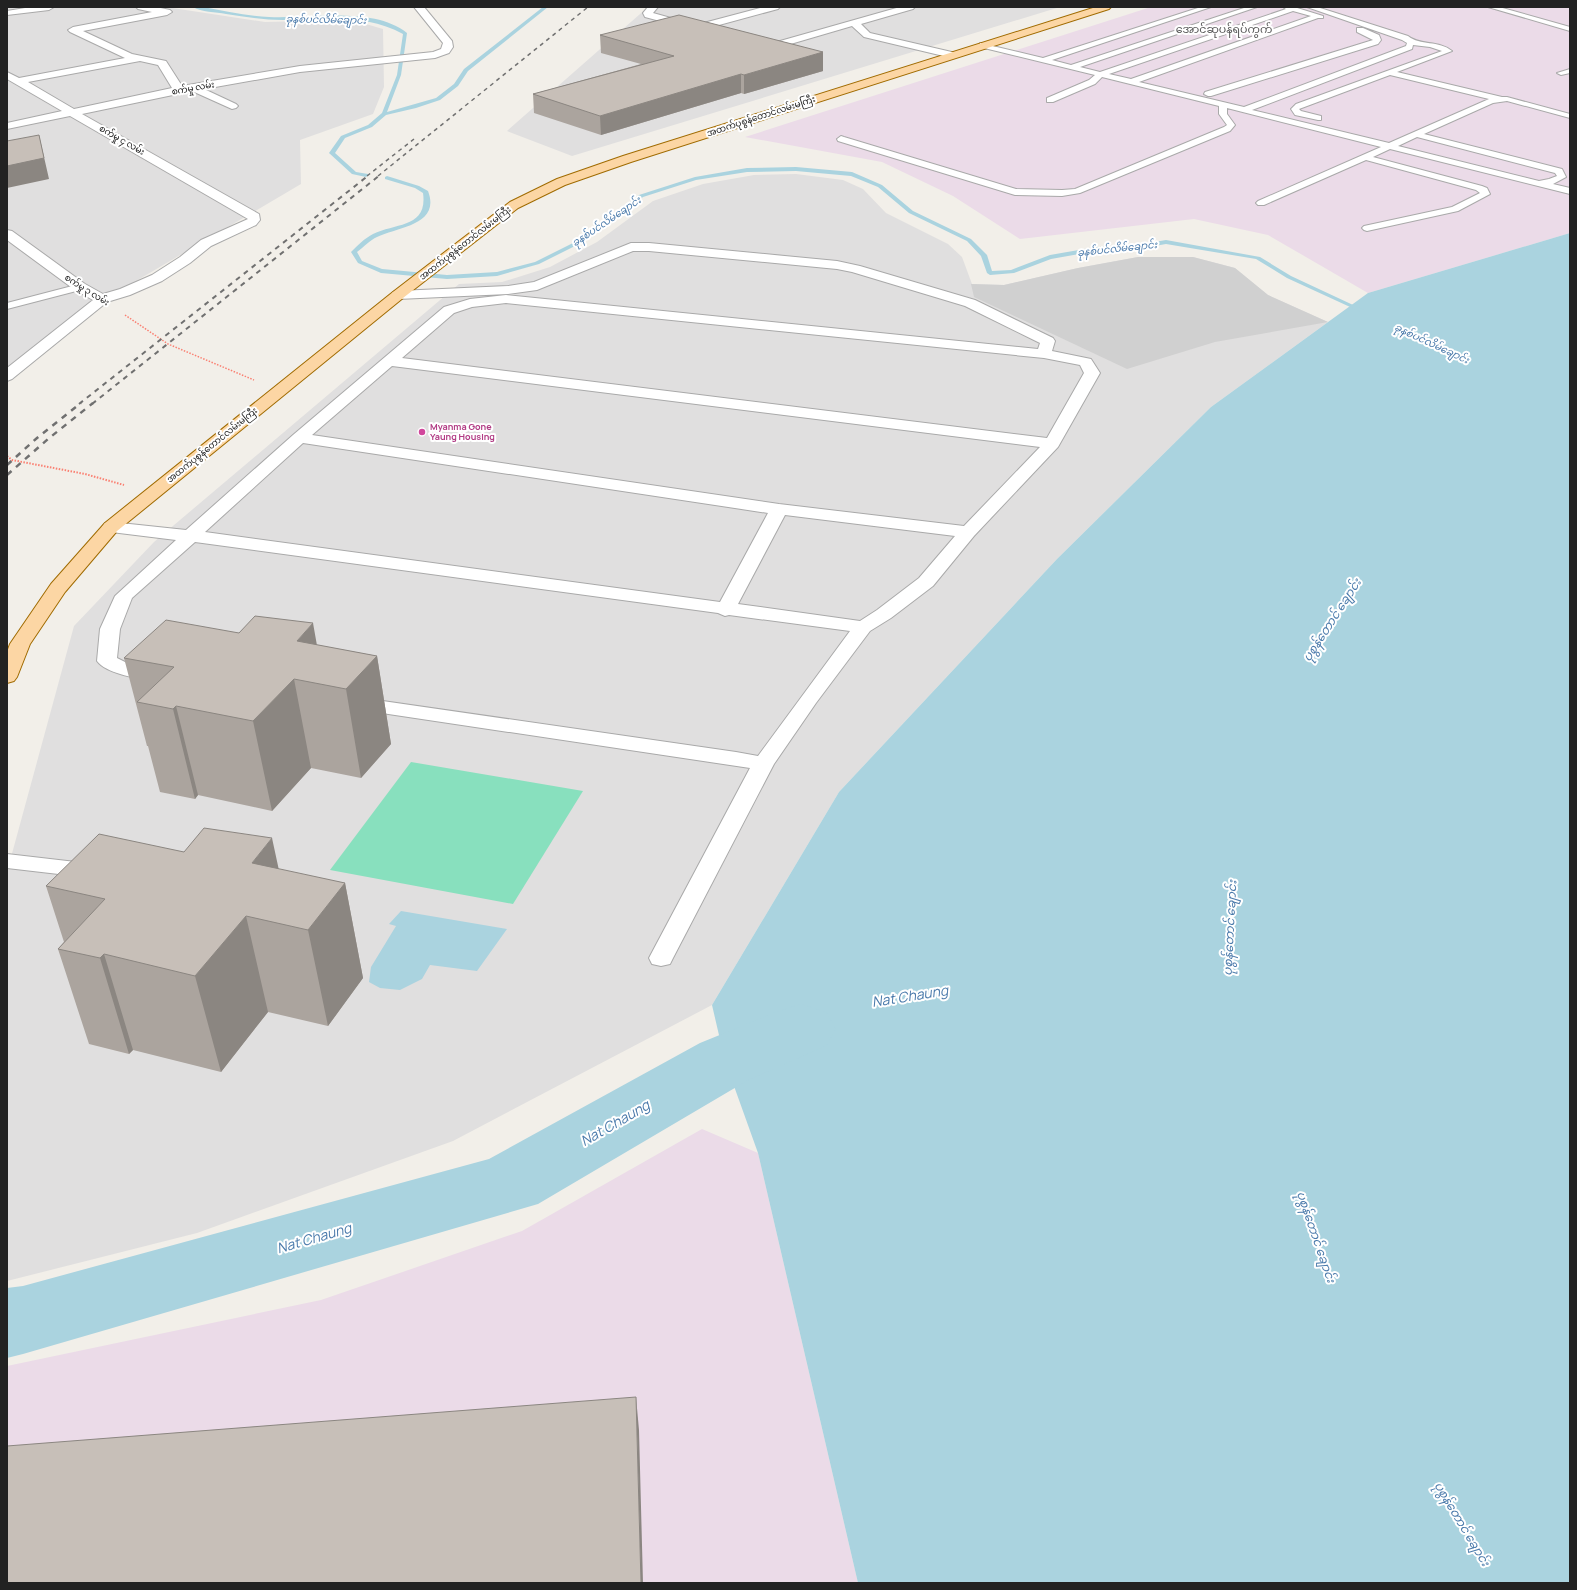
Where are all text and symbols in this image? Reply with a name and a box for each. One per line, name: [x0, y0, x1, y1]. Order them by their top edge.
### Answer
water label: ခုနစ်ပင်လိမ်ချောင်း: [286, 11, 367, 29]
district label: အောင်ဆုပန်ရပ်ကွက်: [1176, 21, 1272, 38]
street label: စက်မှု လမ်း: [170, 77, 216, 99]
street label: အထက်ပုစွန်တောင်လမ်းမကြီး: [705, 92, 817, 140]
street label: စက်မှု ၄ လမ်း: [97, 121, 147, 159]
water label: ခုနစ်ပင်လိမ်ချောင်း: [569, 192, 645, 251]
street label: အထက်ပုစွန်တောင်လမ်းမကြီး: [416, 203, 514, 283]
water label: ခုနစ်ပင်လိမ်ချောင်း: [1076, 237, 1159, 261]
street label: စက်မှု ၃ လမ်း: [62, 271, 112, 309]
water label: ခုနစ်ပင်လိမ်ချောင်း: [1392, 320, 1472, 368]
street label: အထက်ပုစွန်တောင်လမ်းမကြီး: [164, 404, 260, 486]
place label: Myanma Gone Yaung Housing: [430, 420, 495, 443]
marker: Myanma Gone Yaung Housing: [417, 427, 427, 437]
water label: ပုစွန်တောင် ချောင်း: [1298, 574, 1367, 666]
water label: ပုစွန်တောင် ချောင်း: [1219, 879, 1243, 976]
water label: Nat Chaung: [871, 980, 951, 1011]
water label: Nat Chaung: [577, 1094, 654, 1150]
water label: ပုစွန်တောင် ချောင်း: [1291, 1189, 1340, 1286]
water label: Nat Chaung: [274, 1217, 355, 1257]
water label: ပုစွန်တောင် ချောင်း: [1429, 1478, 1495, 1571]

